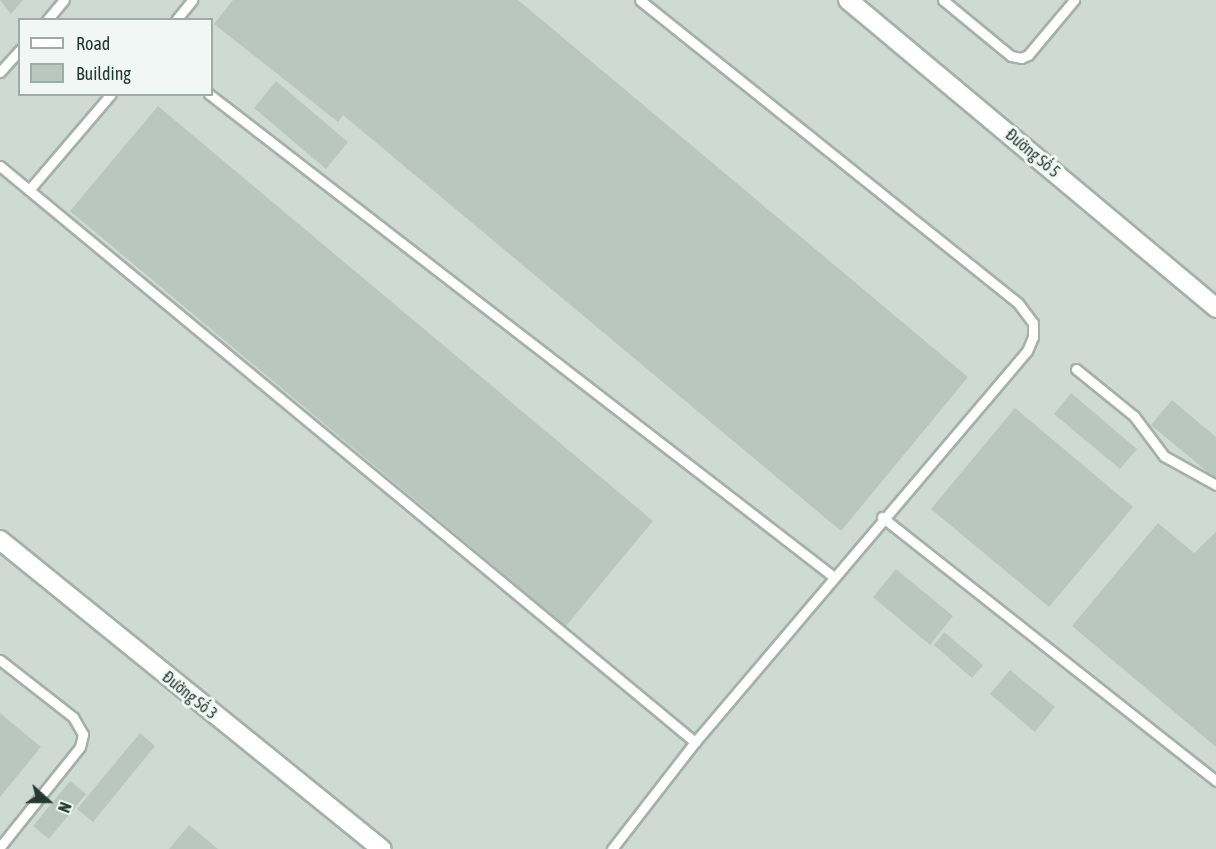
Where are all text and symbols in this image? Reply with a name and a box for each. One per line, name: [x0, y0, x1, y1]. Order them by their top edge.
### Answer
legend: [18, 18, 213, 96]
text: Road: [76, 33, 110, 54]
text: Building: [76, 63, 131, 84]
street label: Đường Số 5: [1002, 125, 1064, 181]
street label: Đường Số 3: [159, 667, 221, 723]
north arrow: [18, 771, 78, 831]
text: N: [55, 800, 75, 815]

